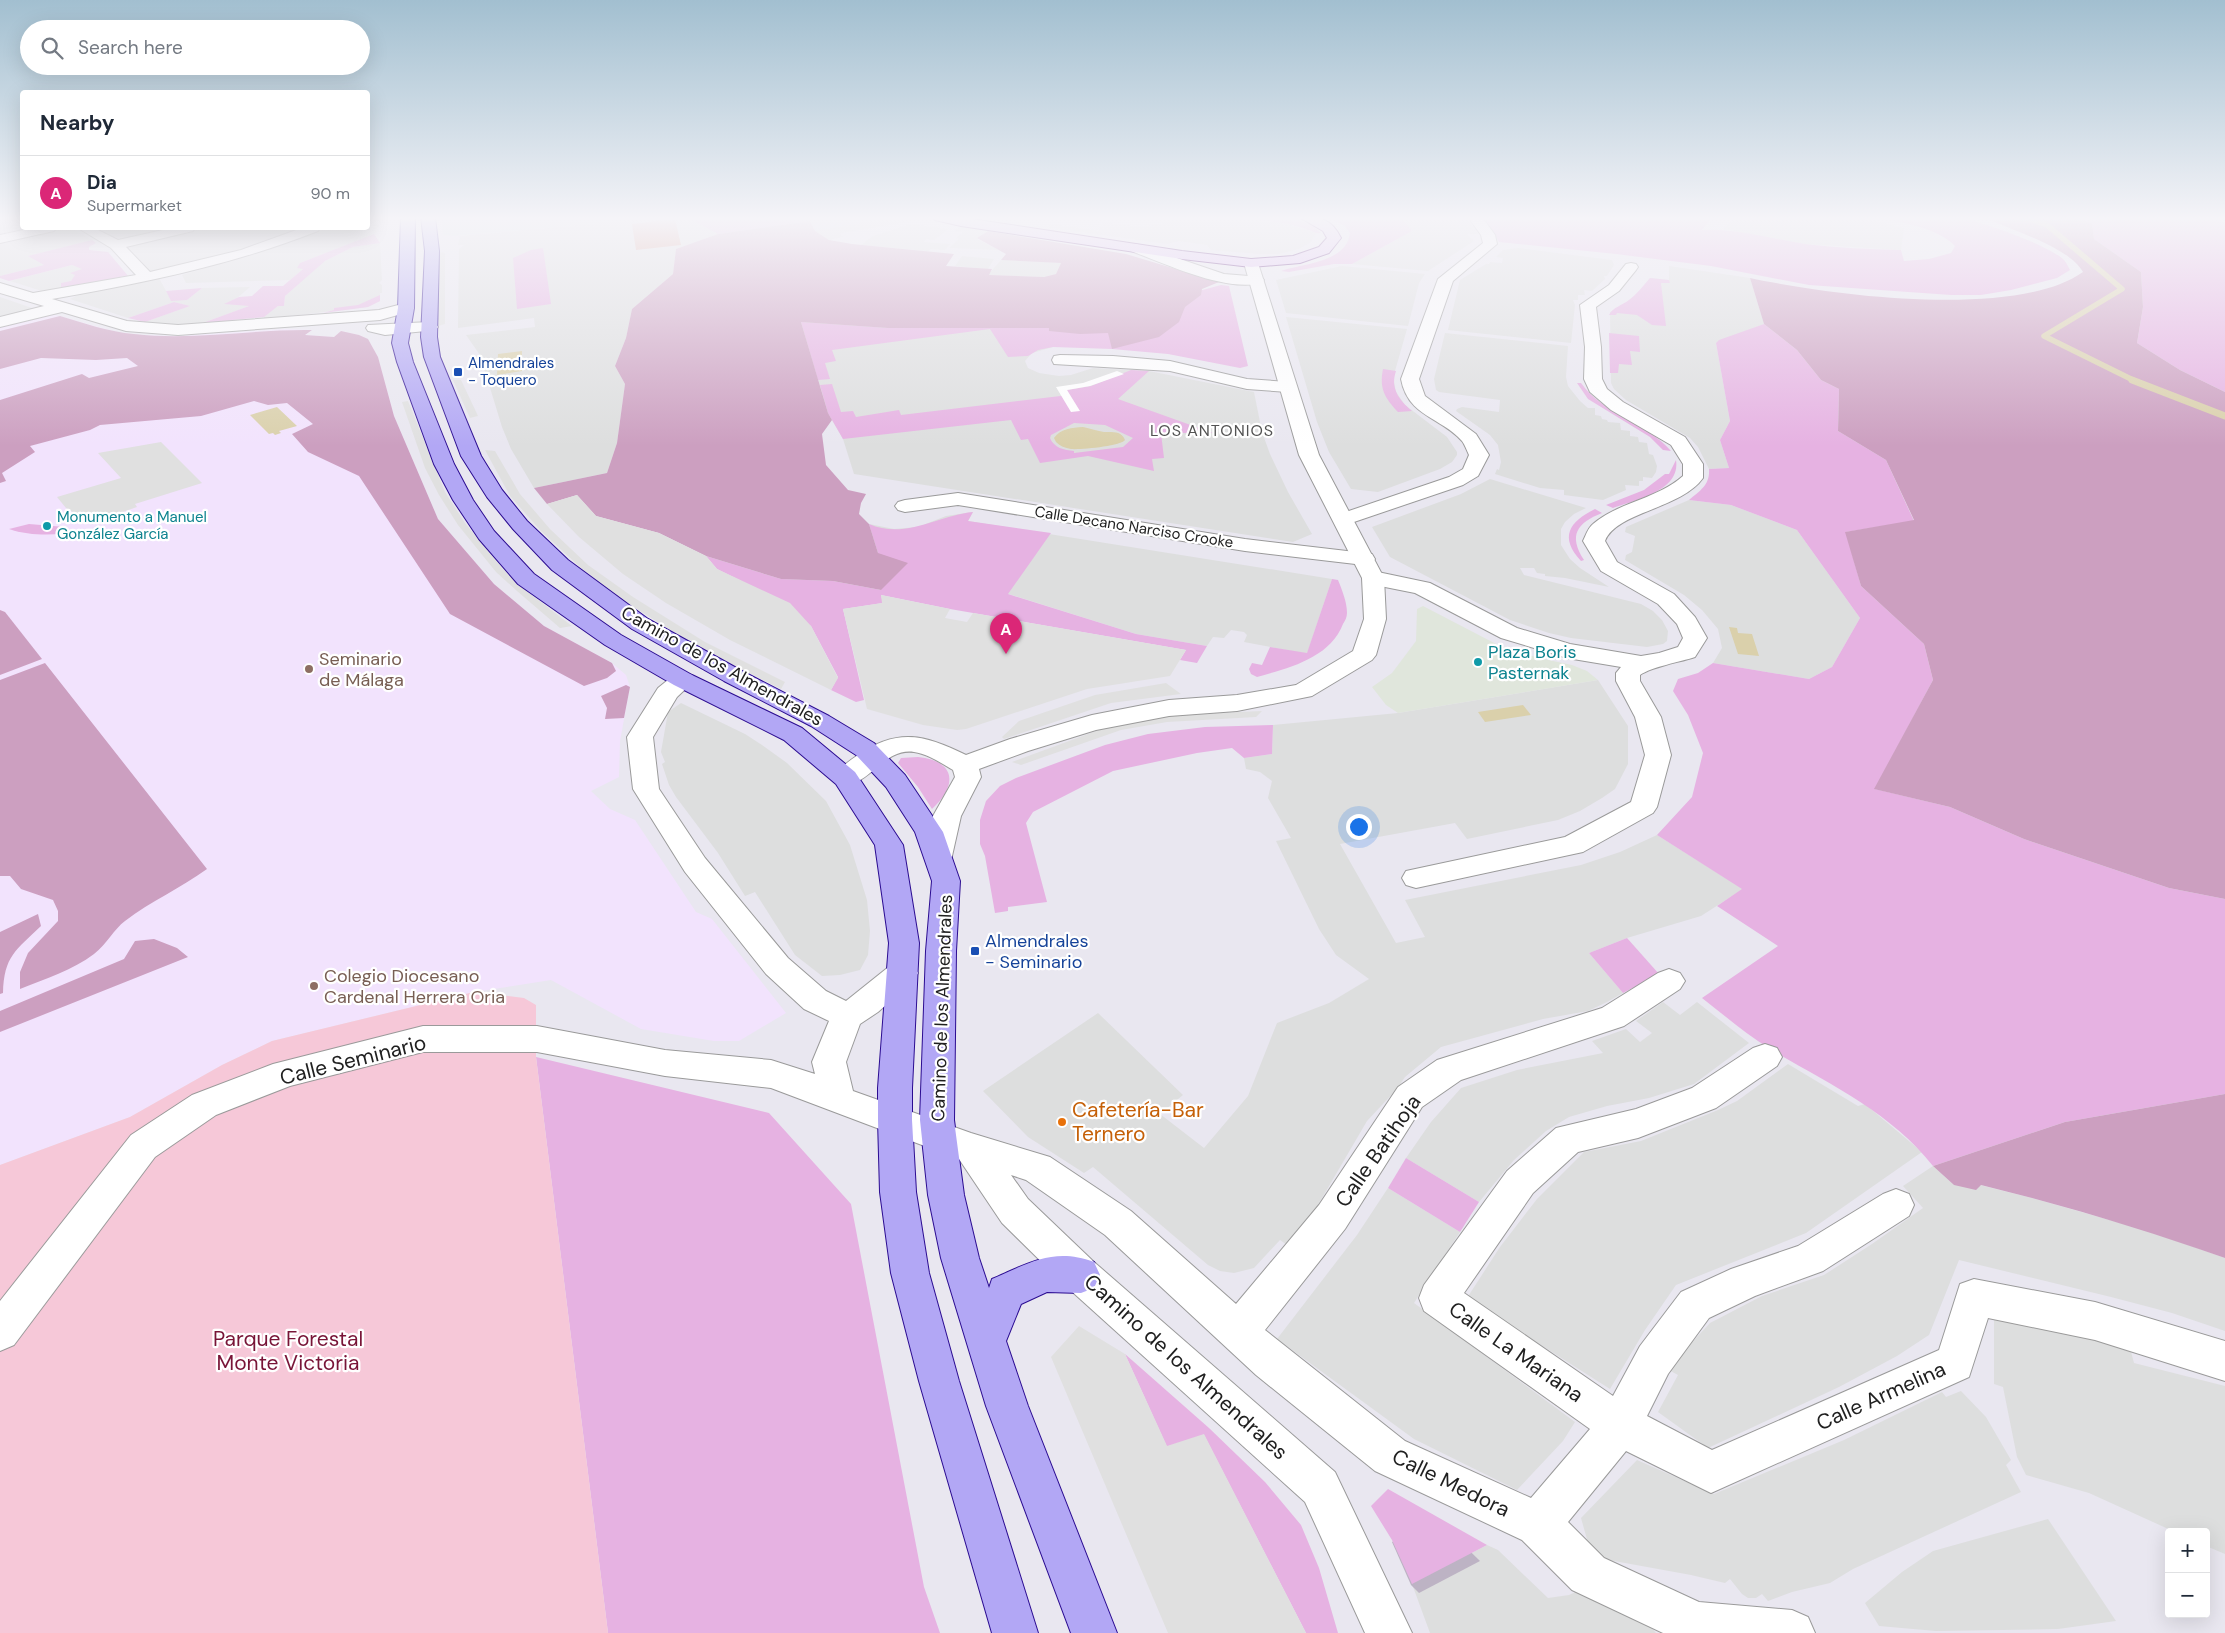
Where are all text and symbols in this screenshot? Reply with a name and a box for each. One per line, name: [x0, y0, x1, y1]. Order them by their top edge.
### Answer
search box: [20, 20, 370, 75]
icon: search: [38, 34, 66, 62]
text: Search here: [78, 35, 183, 60]
text: Nearby: [40, 109, 114, 137]
text: Dia: [87, 170, 117, 195]
text: A: [50, 183, 62, 204]
text: 90 m: [310, 183, 350, 204]
text: Supermarket: [87, 195, 182, 216]
place label: Almendrales - Toquero: [468, 353, 554, 390]
marker: Almendrales - Toquero: [452, 366, 464, 378]
district label: LOS ANTONIOS: [1150, 420, 1274, 441]
street label: Calle Decano Narciso Crooke: [1033, 501, 1235, 553]
place label: Monumento a Manuel González García: [57, 507, 207, 544]
marker: Monumento a Manuel González García: [41, 520, 53, 532]
street label: Camino de los Almendrales: [617, 600, 827, 732]
pin: A: [990, 613, 1022, 654]
place label: Plaza Boris Pasternak: [1488, 640, 1577, 685]
place label: Seminario de Málaga: [319, 647, 404, 692]
marker: Plaza Boris Pasternak: [1472, 656, 1484, 668]
marker: Seminario de Málaga: [303, 663, 315, 675]
your location: [1346, 814, 1372, 840]
street label: Camino de los Almendrales: [926, 894, 958, 1122]
place label: Almendrales - Seminario: [985, 929, 1089, 974]
marker: Almendrales - Seminario: [969, 945, 981, 957]
place label: Colegio Diocesano Cardenal Herrera Oria: [324, 964, 505, 1009]
marker: Colegio Diocesano Cardenal Herrera Oria: [308, 980, 320, 992]
street label: Calle Seminario: [277, 1028, 429, 1092]
street label: Calle Batihoja: [1329, 1089, 1427, 1213]
place label: Cafetería-Bar Ternero: [1072, 1096, 1204, 1148]
marker: Cafetería-Bar Ternero: [1056, 1116, 1068, 1128]
street label: Camino de los Almendrales: [1078, 1268, 1294, 1466]
street label: Calle La Mariana: [1443, 1295, 1589, 1409]
park label: Parque Forestal Monte Victoria: [213, 1325, 363, 1377]
street label: Calle Armelina: [1812, 1355, 1950, 1437]
street label: Calle Medora: [1387, 1442, 1515, 1524]
map controls: [2165, 1528, 2210, 1618]
button: +: [2165, 1528, 2210, 1573]
button: −: [2165, 1573, 2210, 1618]

